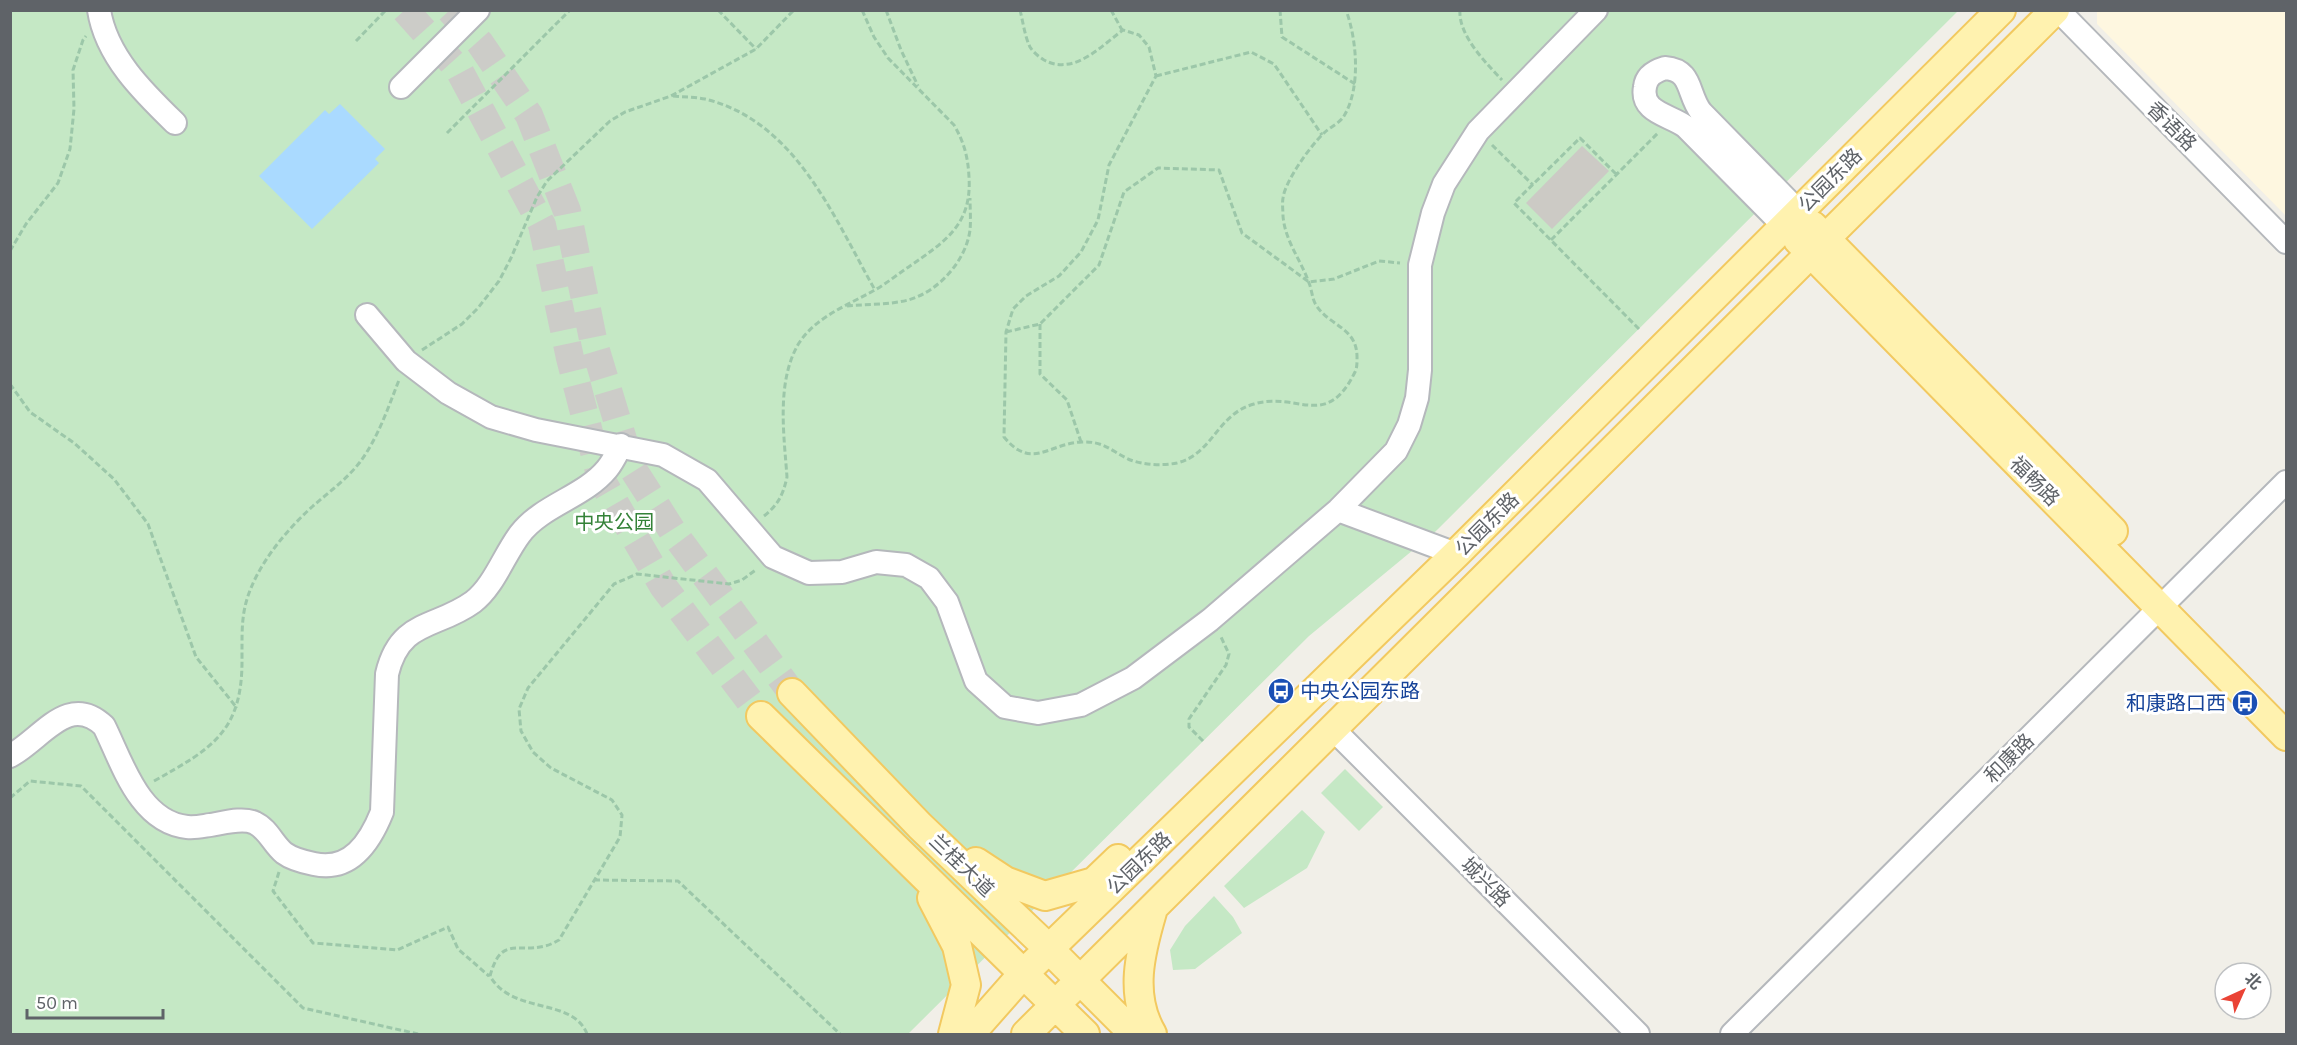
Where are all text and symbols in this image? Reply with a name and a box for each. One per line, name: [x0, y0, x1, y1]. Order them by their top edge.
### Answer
street label: 香语路: [2142, 97, 2201, 156]
street label: 公园东路: [1794, 144, 1867, 217]
street label: 福畅路: [2005, 452, 2064, 511]
street label: 公园东路: [1451, 488, 1524, 561]
park label: 中央公园: [574, 511, 654, 534]
bus stop icon: 中央公园东路: [1266, 676, 1296, 706]
place label: 中央公园东路: [1300, 680, 1420, 703]
bus stop icon: 和康路口西: [2230, 688, 2260, 718]
place label: 和康路口西: [2126, 692, 2226, 715]
street label: 和康路: [1980, 729, 2039, 788]
street label: 公园东路: [1103, 827, 1176, 899]
street label: 兰桂大道: [925, 829, 998, 901]
street label: 城兴路: [1456, 853, 1515, 912]
north arrow: [2213, 961, 2273, 1021]
text: 北: [2241, 968, 2266, 993]
scale bar: [27, 982, 164, 1020]
text: 50 m: [36, 992, 78, 1014]

